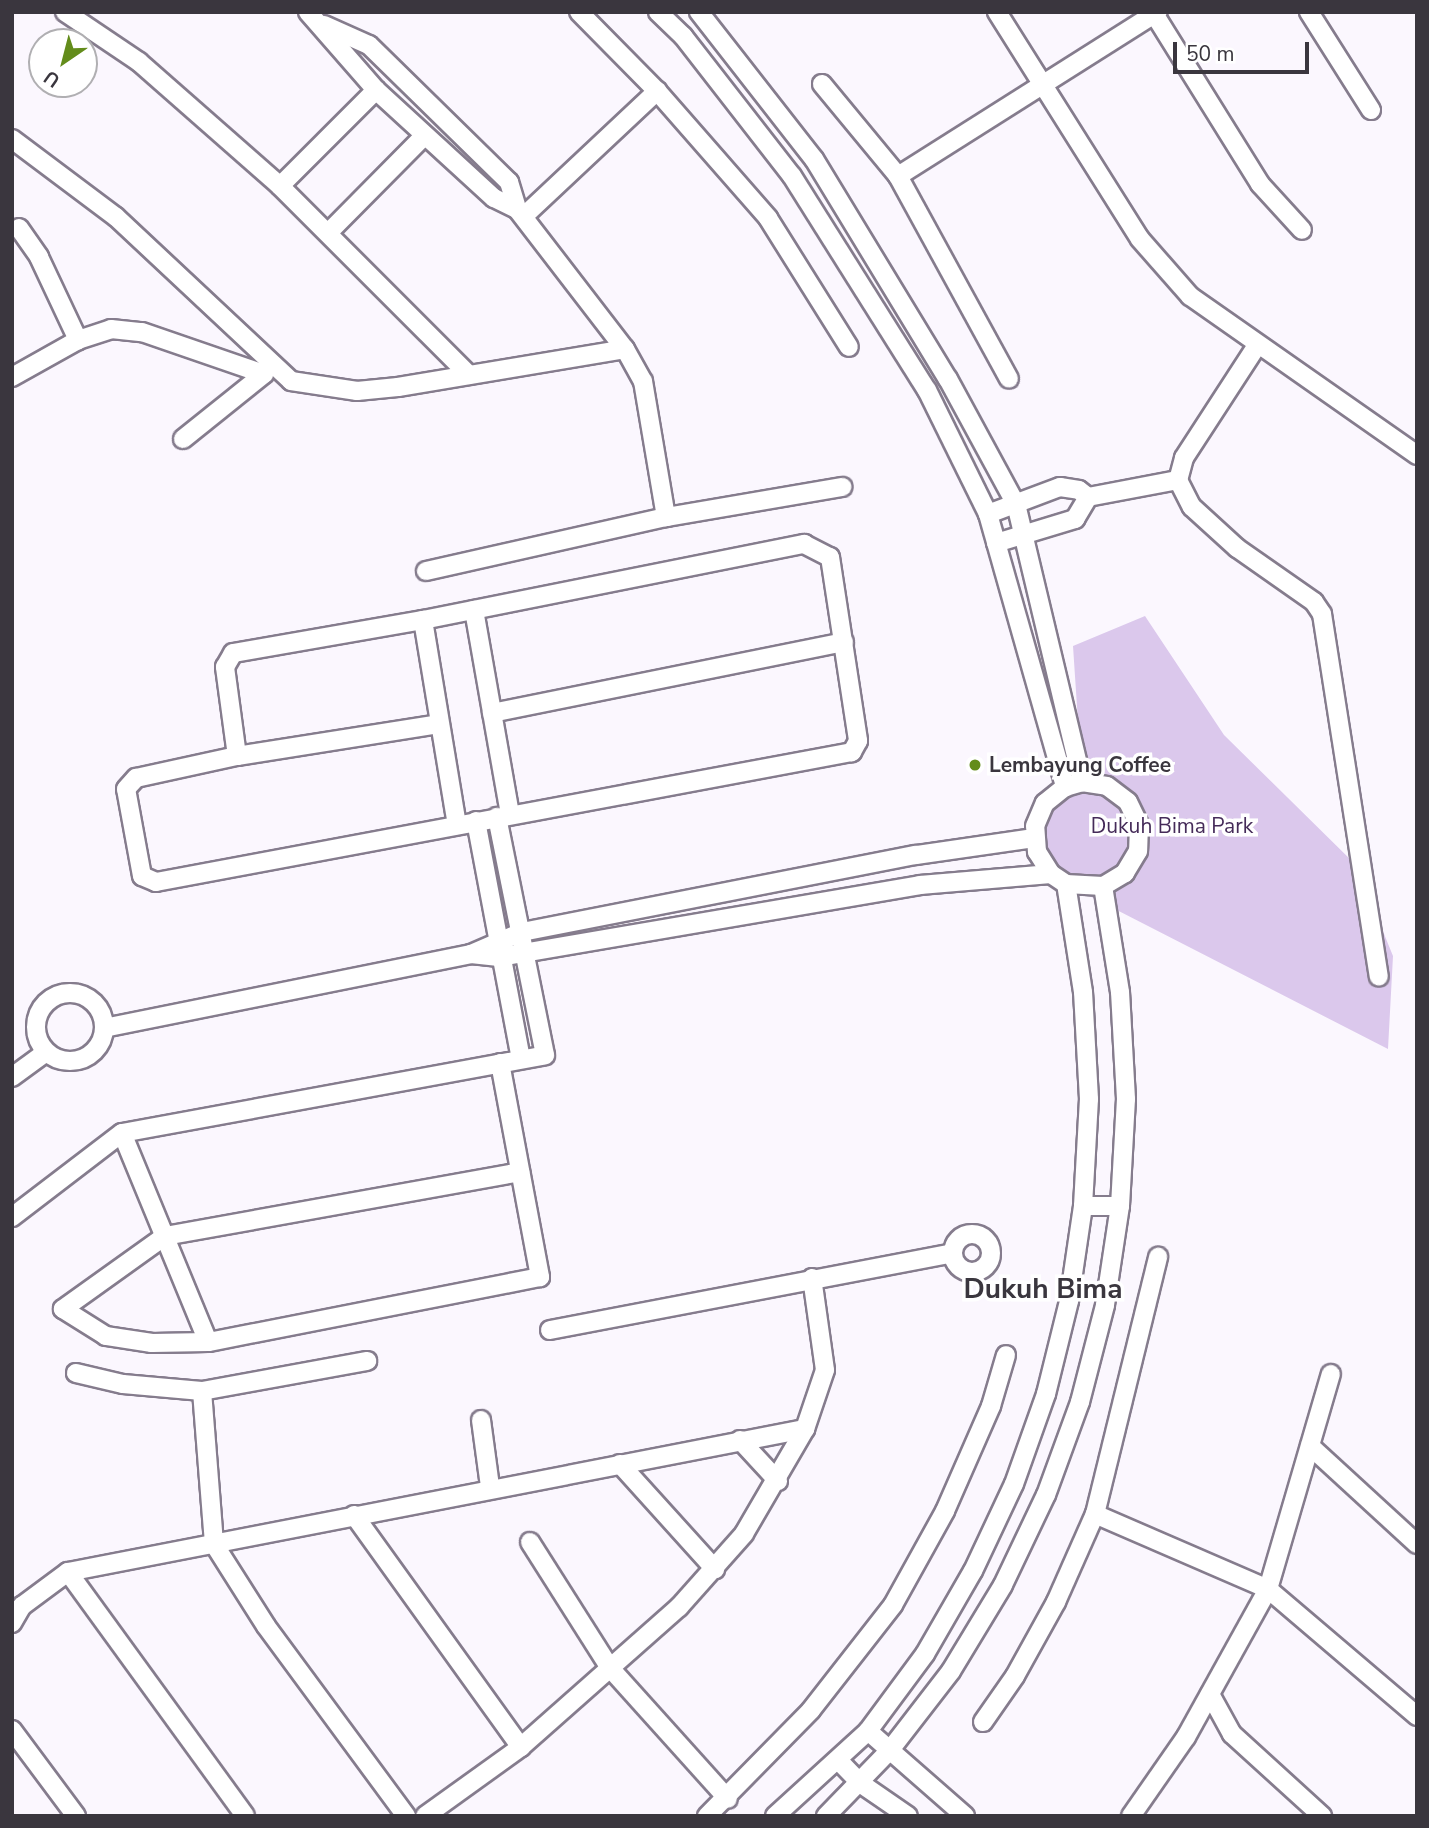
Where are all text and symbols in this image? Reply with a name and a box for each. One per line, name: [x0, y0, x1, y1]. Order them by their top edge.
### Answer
north arrow: [28, 28, 98, 98]
scale bar: [1177, 28, 1314, 72]
text: 50 m: [1186, 40, 1235, 68]
text: U: [39, 64, 65, 93]
place label: Lembayung Coffee: [989, 752, 1171, 778]
marker: Lembayung Coffee: [967, 757, 983, 773]
park label: Dukuh Bima Park: [1091, 813, 1253, 839]
district label: Dukuh Bima: [964, 1272, 1122, 1306]

